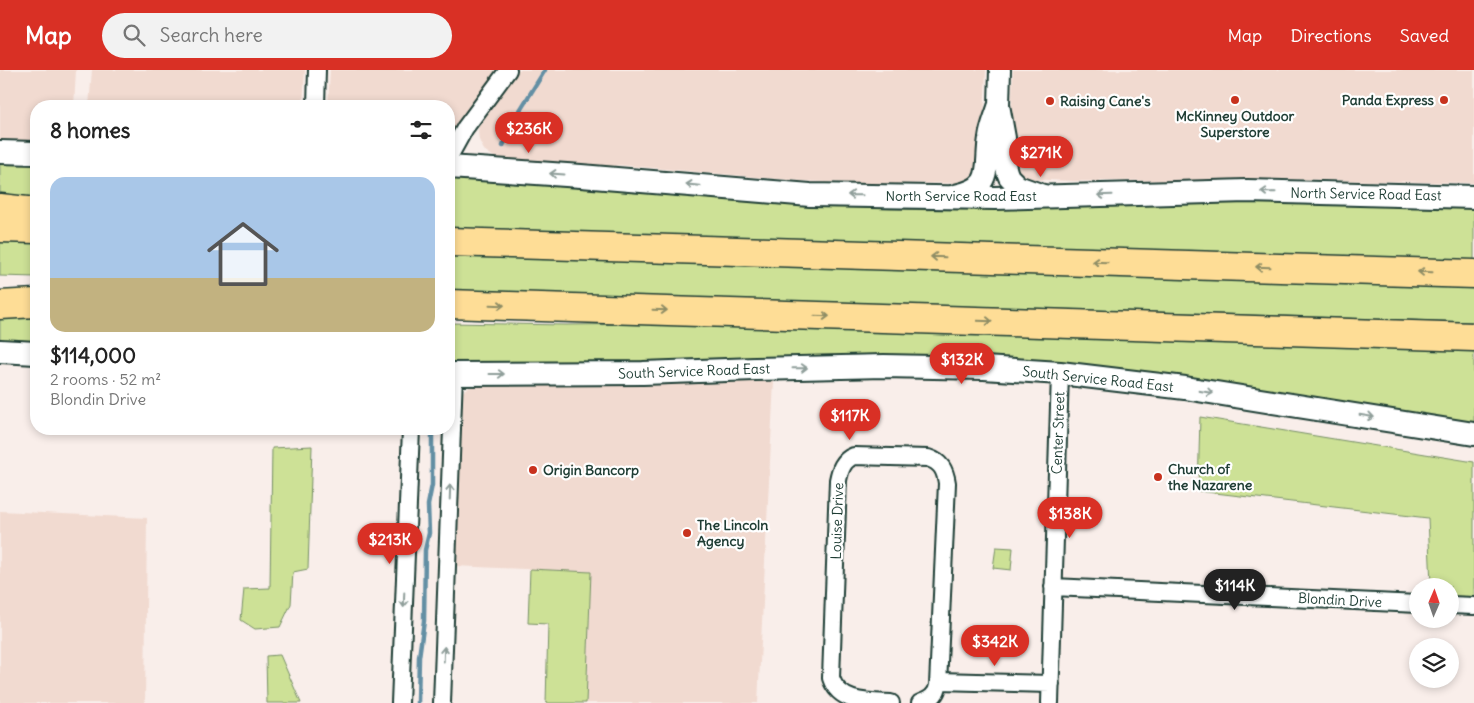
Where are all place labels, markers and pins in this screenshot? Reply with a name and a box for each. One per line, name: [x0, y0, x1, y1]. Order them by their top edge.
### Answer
place label: Panda Express: [1342, 91, 1435, 109]
place label: Raising Cane's: [1060, 92, 1151, 110]
marker: McKinney Outdoor Superstore: [1229, 94, 1241, 106]
marker: Panda Express: [1438, 94, 1450, 106]
marker: Raising Cane's: [1044, 95, 1056, 107]
place label: McKinney Outdoor Superstore: [1176, 107, 1295, 141]
pin: $236K: [494, 112, 564, 154]
pin: $271K: [1006, 136, 1076, 178]
pin: $132K: [927, 342, 997, 385]
pin: $117K: [815, 398, 885, 441]
place label: Church of the Nazarene: [1168, 460, 1253, 494]
place label: Origin Bancorp: [543, 461, 639, 479]
marker: Origin Bancorp: [527, 464, 539, 476]
marker: Church of the Nazarene: [1152, 471, 1164, 483]
pin: $138K: [1035, 496, 1105, 539]
place label: The Lincoln Agency: [697, 516, 768, 550]
pin: $213K: [355, 522, 425, 565]
marker: The Lincoln Agency: [681, 527, 693, 539]
pin: $114K: [1200, 568, 1270, 611]
pin: $342K: [960, 624, 1030, 667]

